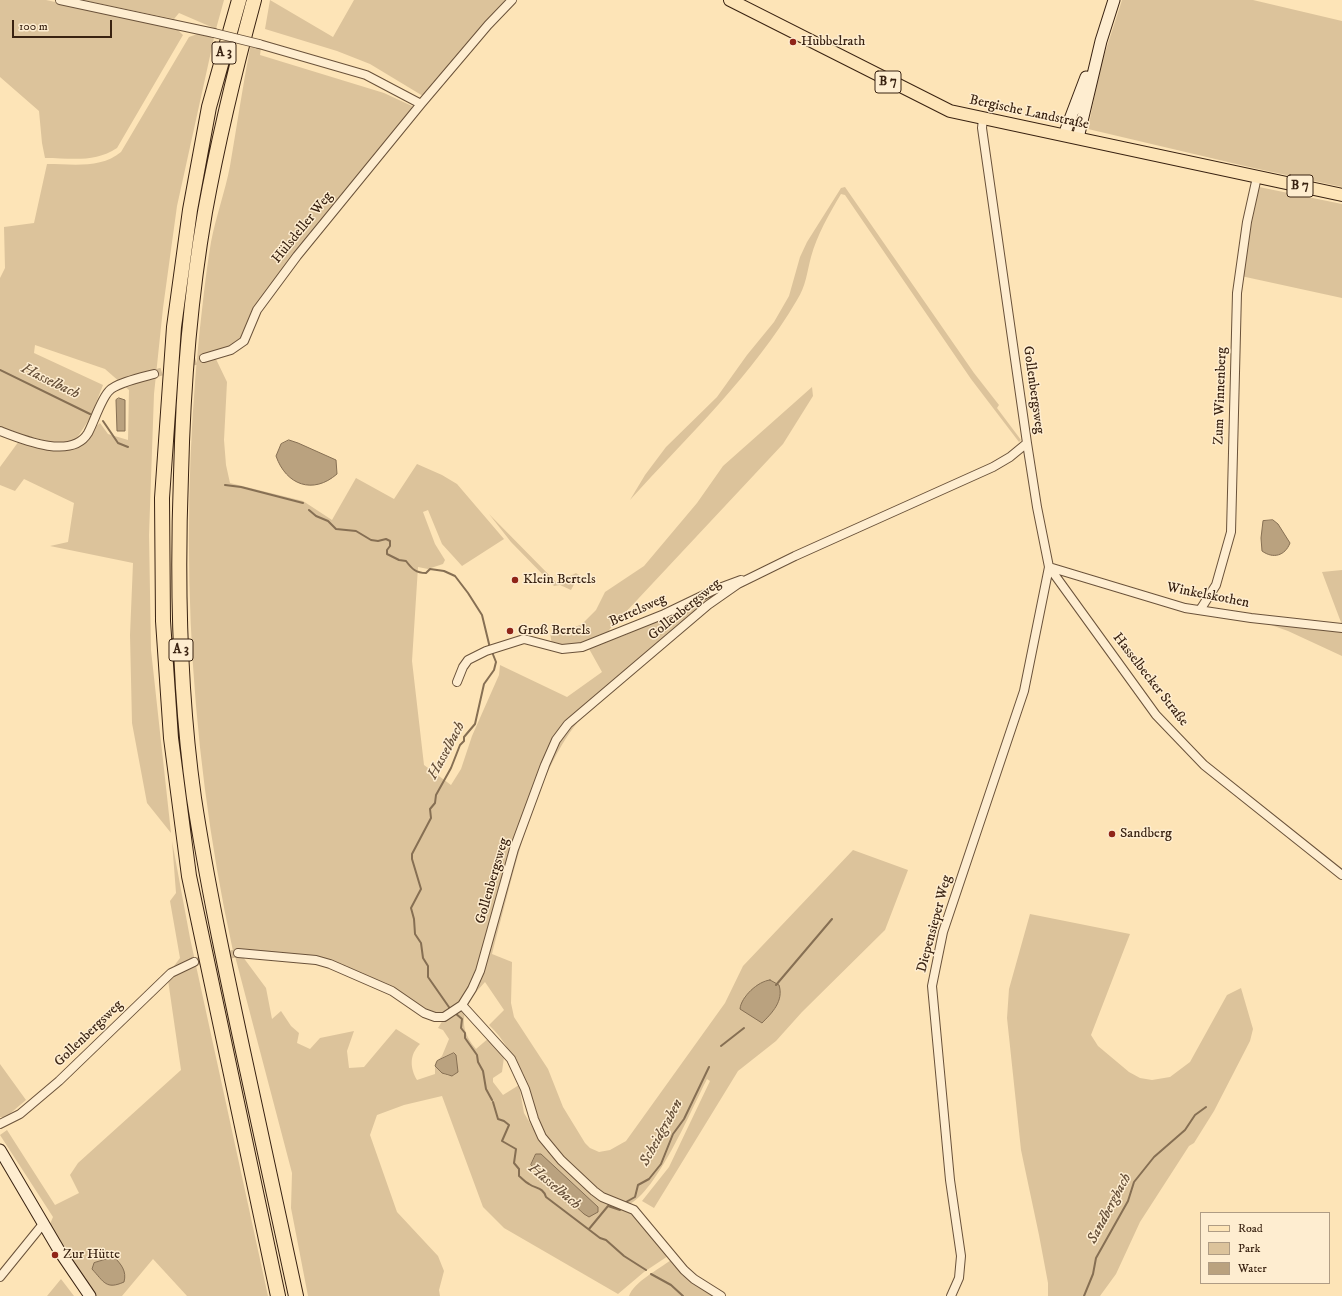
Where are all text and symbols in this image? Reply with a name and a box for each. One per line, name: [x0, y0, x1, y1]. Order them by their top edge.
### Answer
scale bar: [14, 12, 114, 38]
text: 100 m: [19, 19, 48, 34]
place label: Hubbelrath: [801, 34, 865, 50]
marker: Hubbelrath: [788, 37, 798, 47]
road number: A 3: [212, 42, 236, 64]
road number: B 7: [875, 71, 901, 93]
street label: Bergische Landstraße: [968, 92, 1090, 134]
road number: B 7: [1287, 175, 1313, 197]
street label: Hülsdeller Weg: [269, 189, 337, 267]
street label: Gollenbergsweg: [1019, 345, 1047, 435]
street label: Zum Winnenberg: [1211, 347, 1231, 445]
water label: Hasselbach: [18, 360, 82, 404]
place label: Klein Bertels: [523, 572, 596, 588]
marker: Klein Bertels: [510, 575, 520, 585]
street label: Gollenbergsweg: [645, 576, 725, 644]
street label: Winkelskothen: [1165, 580, 1251, 612]
street label: Bertelsweg: [607, 591, 669, 631]
place label: Groß Bertels: [518, 623, 590, 639]
marker: Groß Bertels: [505, 626, 515, 636]
street label: Hasselbecker Straße: [1108, 630, 1192, 730]
road number: A 3: [169, 639, 193, 661]
water label: Hasselbach: [424, 719, 470, 783]
place label: Sandberg: [1120, 826, 1172, 842]
marker: Sandberg: [1107, 829, 1117, 839]
street label: Gollenbergsweg: [473, 836, 513, 926]
street label: Diepensieper Weg: [914, 874, 956, 974]
street label: Gollenbergsweg: [51, 997, 127, 1071]
water label: Scheidgraben: [636, 1097, 688, 1169]
water label: Hasselbach: [524, 1160, 584, 1214]
water label: Sandbergbach: [1084, 1171, 1136, 1247]
legend: [1200, 1212, 1330, 1284]
text: Road: [1238, 1221, 1263, 1236]
text: Park: [1238, 1241, 1260, 1256]
place label: Zur Hütte: [63, 1247, 120, 1263]
marker: Zur Hütte: [50, 1250, 60, 1260]
text: Water: [1238, 1261, 1267, 1276]

